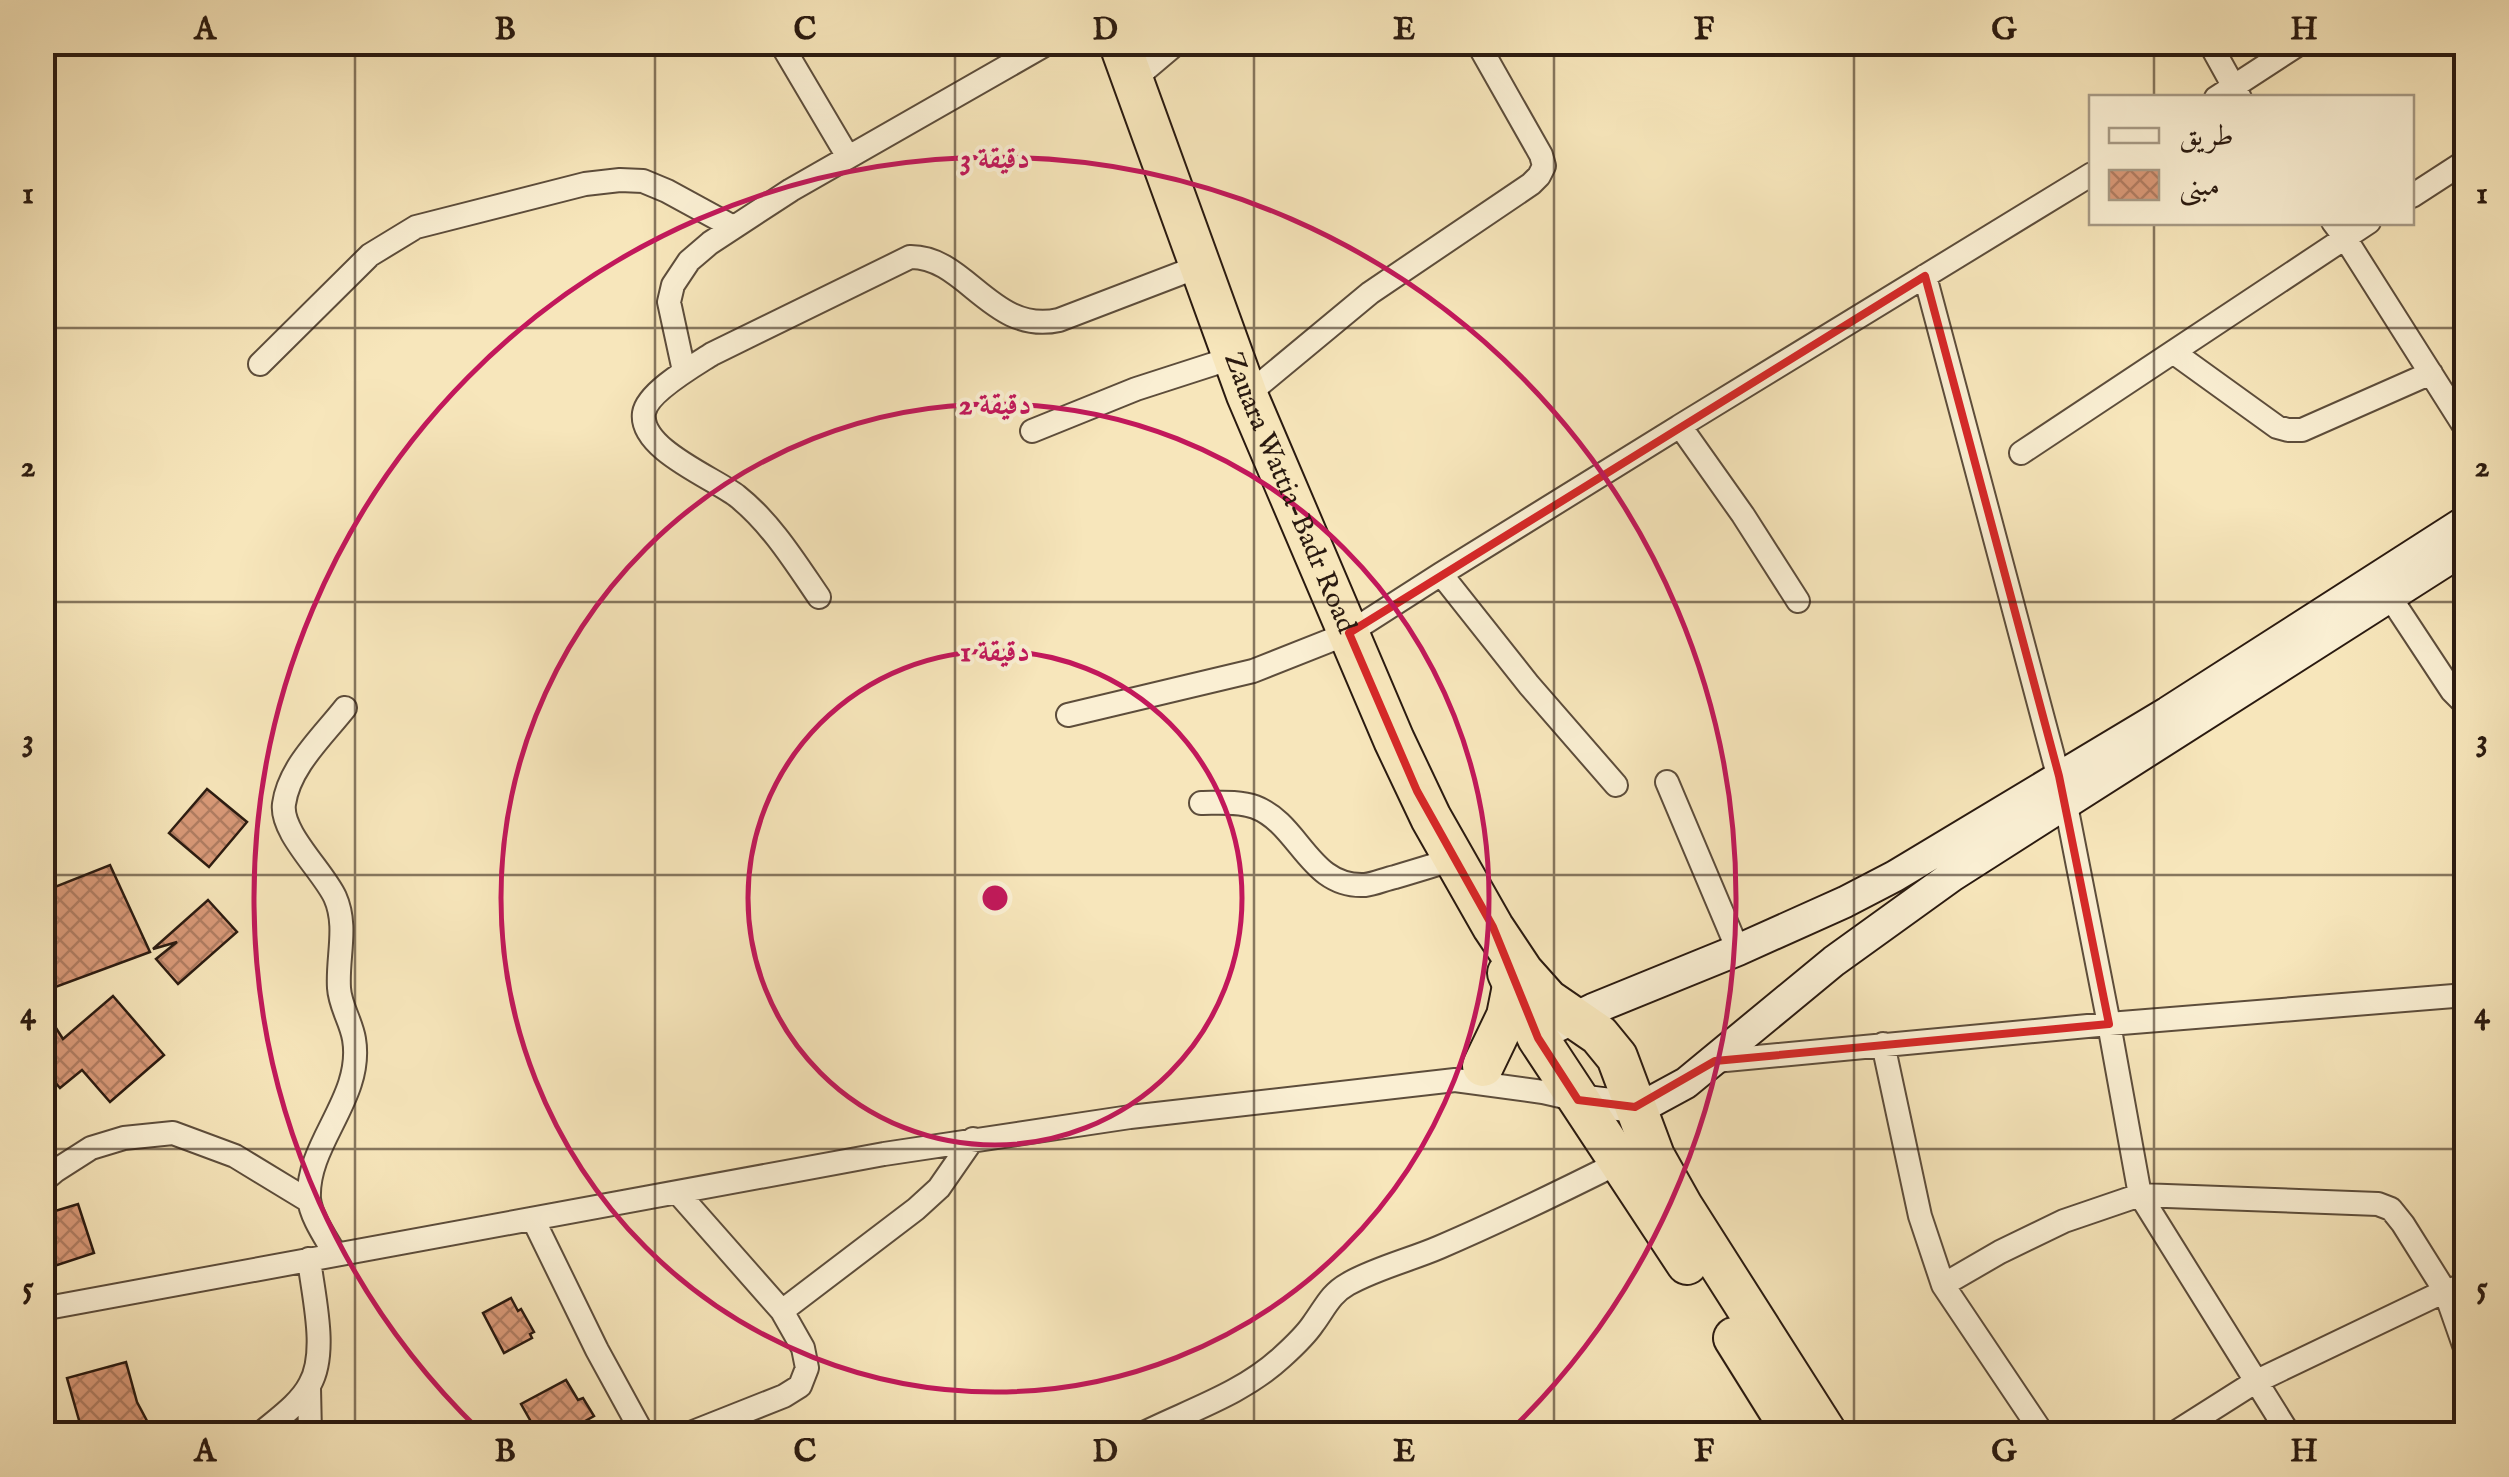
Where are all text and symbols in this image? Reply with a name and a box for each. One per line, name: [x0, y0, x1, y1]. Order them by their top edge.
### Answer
text: A: [192, 10, 217, 51]
text: B: [494, 10, 516, 51]
text: C: [794, 10, 817, 51]
text: D: [1092, 10, 1118, 51]
text: E: [1393, 10, 1415, 51]
text: F: [1694, 10, 1715, 51]
text: G: [1991, 10, 2017, 51]
text: H: [2290, 10, 2318, 51]
legend: [2089, 95, 2414, 225]
text: طريق: [2179, 118, 2234, 156]
text: 3 دقيقة: [960, 141, 1030, 179]
text: مبنى: [2179, 168, 2220, 207]
text: 1: [22, 174, 34, 215]
text: 1: [2476, 174, 2488, 215]
street label: Zauara Wattia-Badr Road: [1216, 348, 1364, 638]
text: 2 دقيقة: [958, 387, 1032, 425]
text: 2: [20, 447, 36, 488]
text: 2: [2474, 447, 2490, 488]
text: 1 دقيقة: [960, 634, 1030, 672]
text: 3: [22, 721, 34, 762]
text: 3: [2476, 721, 2488, 762]
centre of rings: [977, 880, 1013, 916]
text: 4: [20, 994, 36, 1035]
text: 4: [2474, 994, 2490, 1035]
text: 5: [22, 1268, 34, 1309]
text: 5: [2476, 1268, 2488, 1309]
text: A: [192, 1432, 217, 1473]
text: B: [494, 1432, 516, 1473]
text: C: [794, 1432, 817, 1473]
text: D: [1092, 1432, 1118, 1473]
text: E: [1393, 1432, 1415, 1473]
text: F: [1694, 1432, 1715, 1473]
text: G: [1991, 1432, 2017, 1473]
text: H: [2290, 1432, 2318, 1473]

